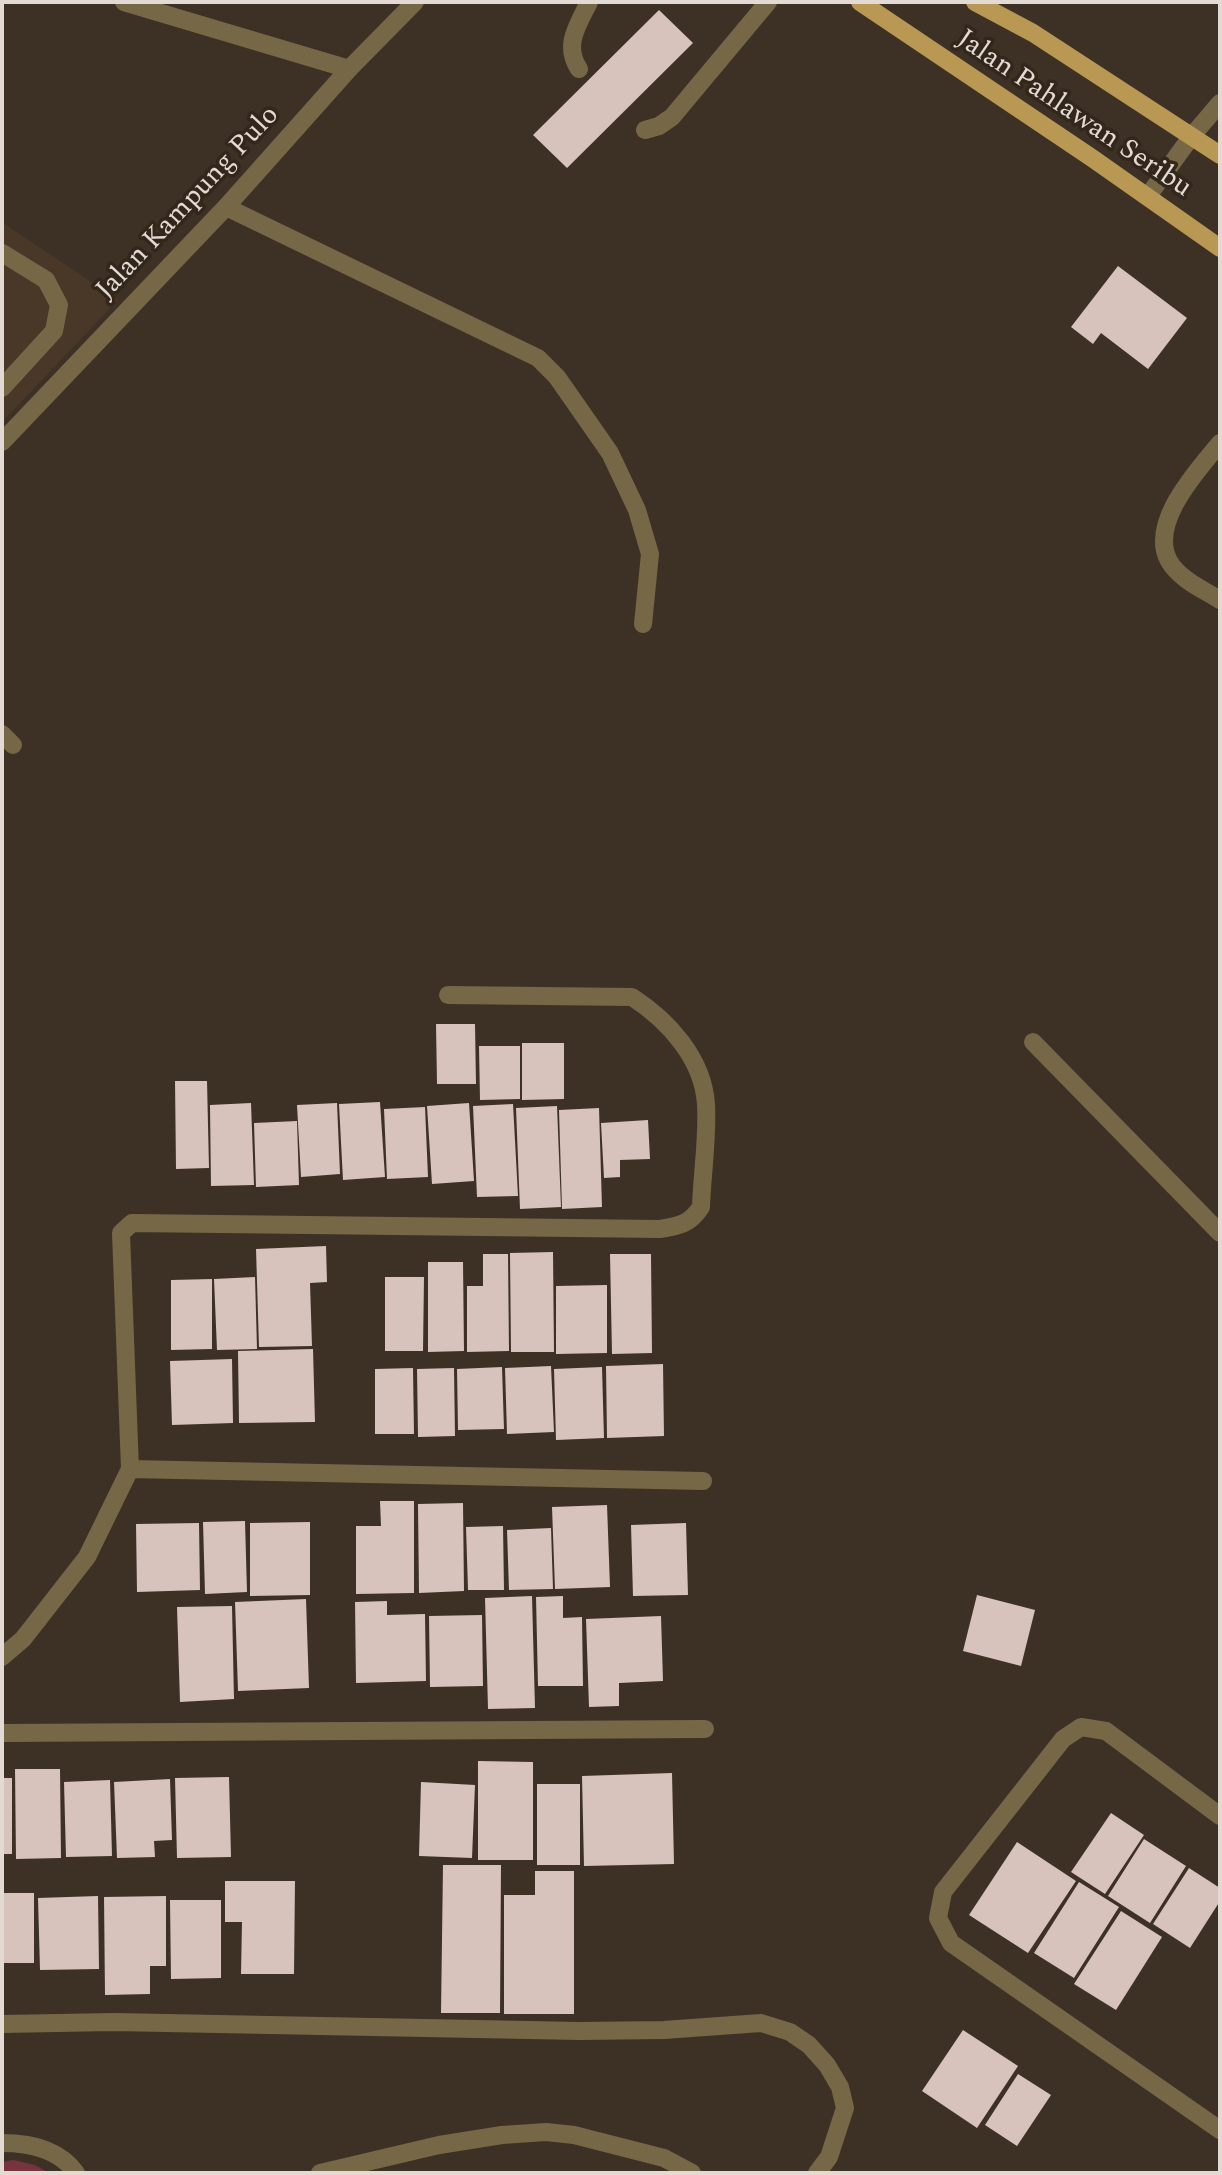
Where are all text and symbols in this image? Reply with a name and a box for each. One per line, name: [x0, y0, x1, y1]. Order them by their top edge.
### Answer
street label: Jalan Pahlawan Seribu: [949, 24, 1197, 206]
street label: Jalan Kampung Pulo: [90, 100, 288, 308]

